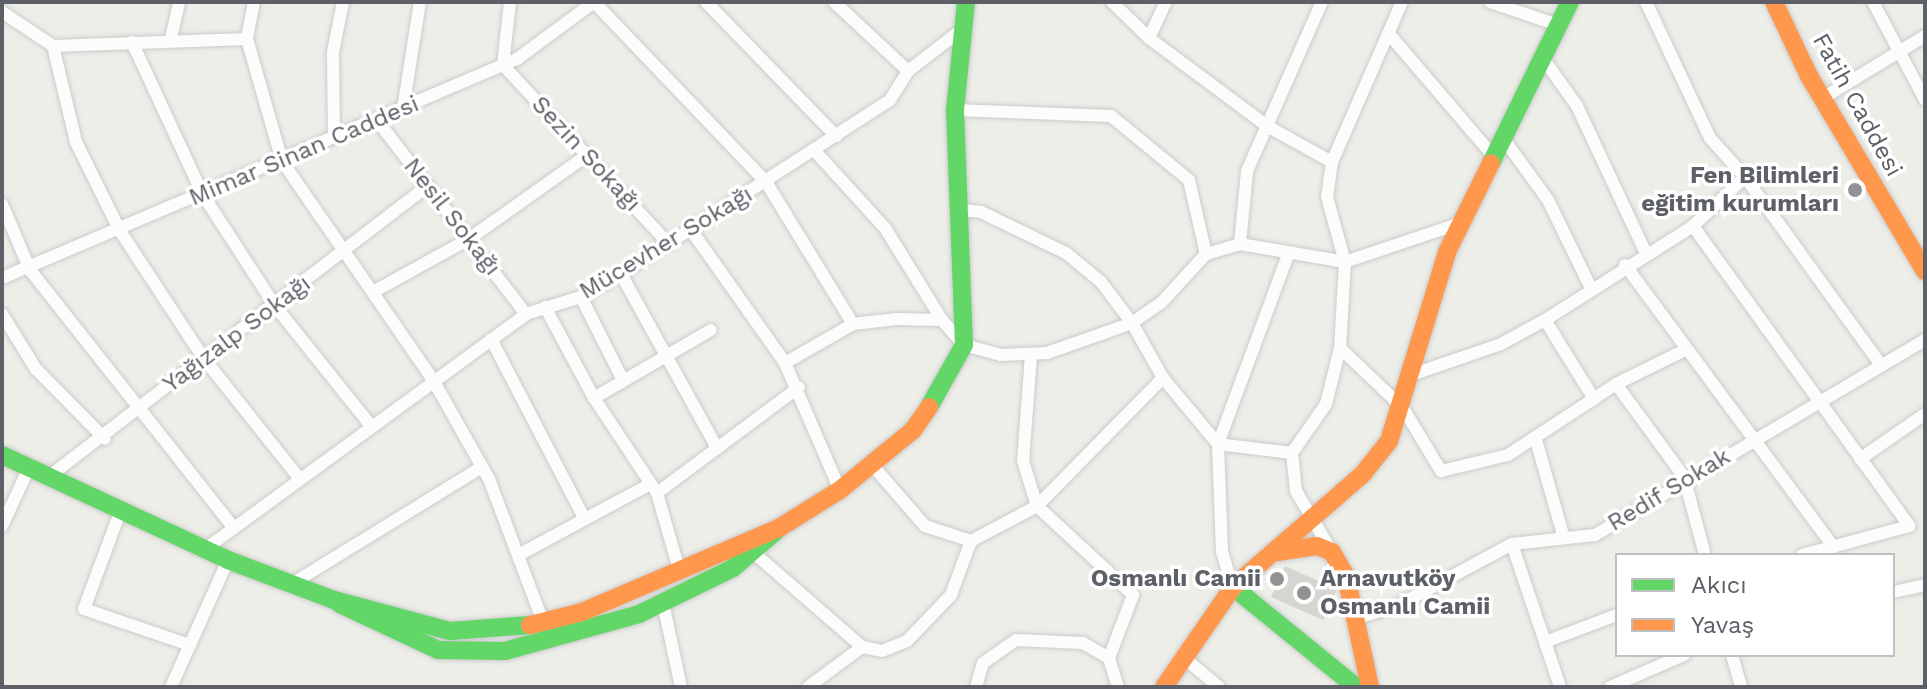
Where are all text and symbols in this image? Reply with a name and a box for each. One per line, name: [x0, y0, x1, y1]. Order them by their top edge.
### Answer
street label: Fatih Caddesi: [1806, 28, 1908, 182]
street label: Mimar Sinan Caddesi: [184, 89, 424, 213]
street label: Sezin Sokağı: [525, 90, 647, 218]
street label: Nesil Sokağı: [397, 152, 507, 282]
place label: Fen Bilimleri eğitim kurumları: [1641, 162, 1839, 218]
street label: Mücevher Sokağı: [574, 180, 758, 306]
marker: Fen Bilimleri eğitim kurumları: [1846, 181, 1864, 199]
street label: Yağızalp Sokağı: [158, 269, 316, 399]
street label: Redif Sokak: [1602, 442, 1736, 538]
legend: [1615, 553, 1895, 657]
place label: Osmanlı Camii: [1091, 565, 1261, 593]
place label: Arnavutköy Osmanlı Camii: [1320, 565, 1490, 621]
marker: Osmanlı Camii: [1268, 570, 1286, 588]
text: Akıcı: [1691, 571, 1747, 599]
marker: Arnavutköy Osmanlı Camii: [1295, 584, 1313, 602]
text: Yavaş: [1691, 611, 1754, 639]

